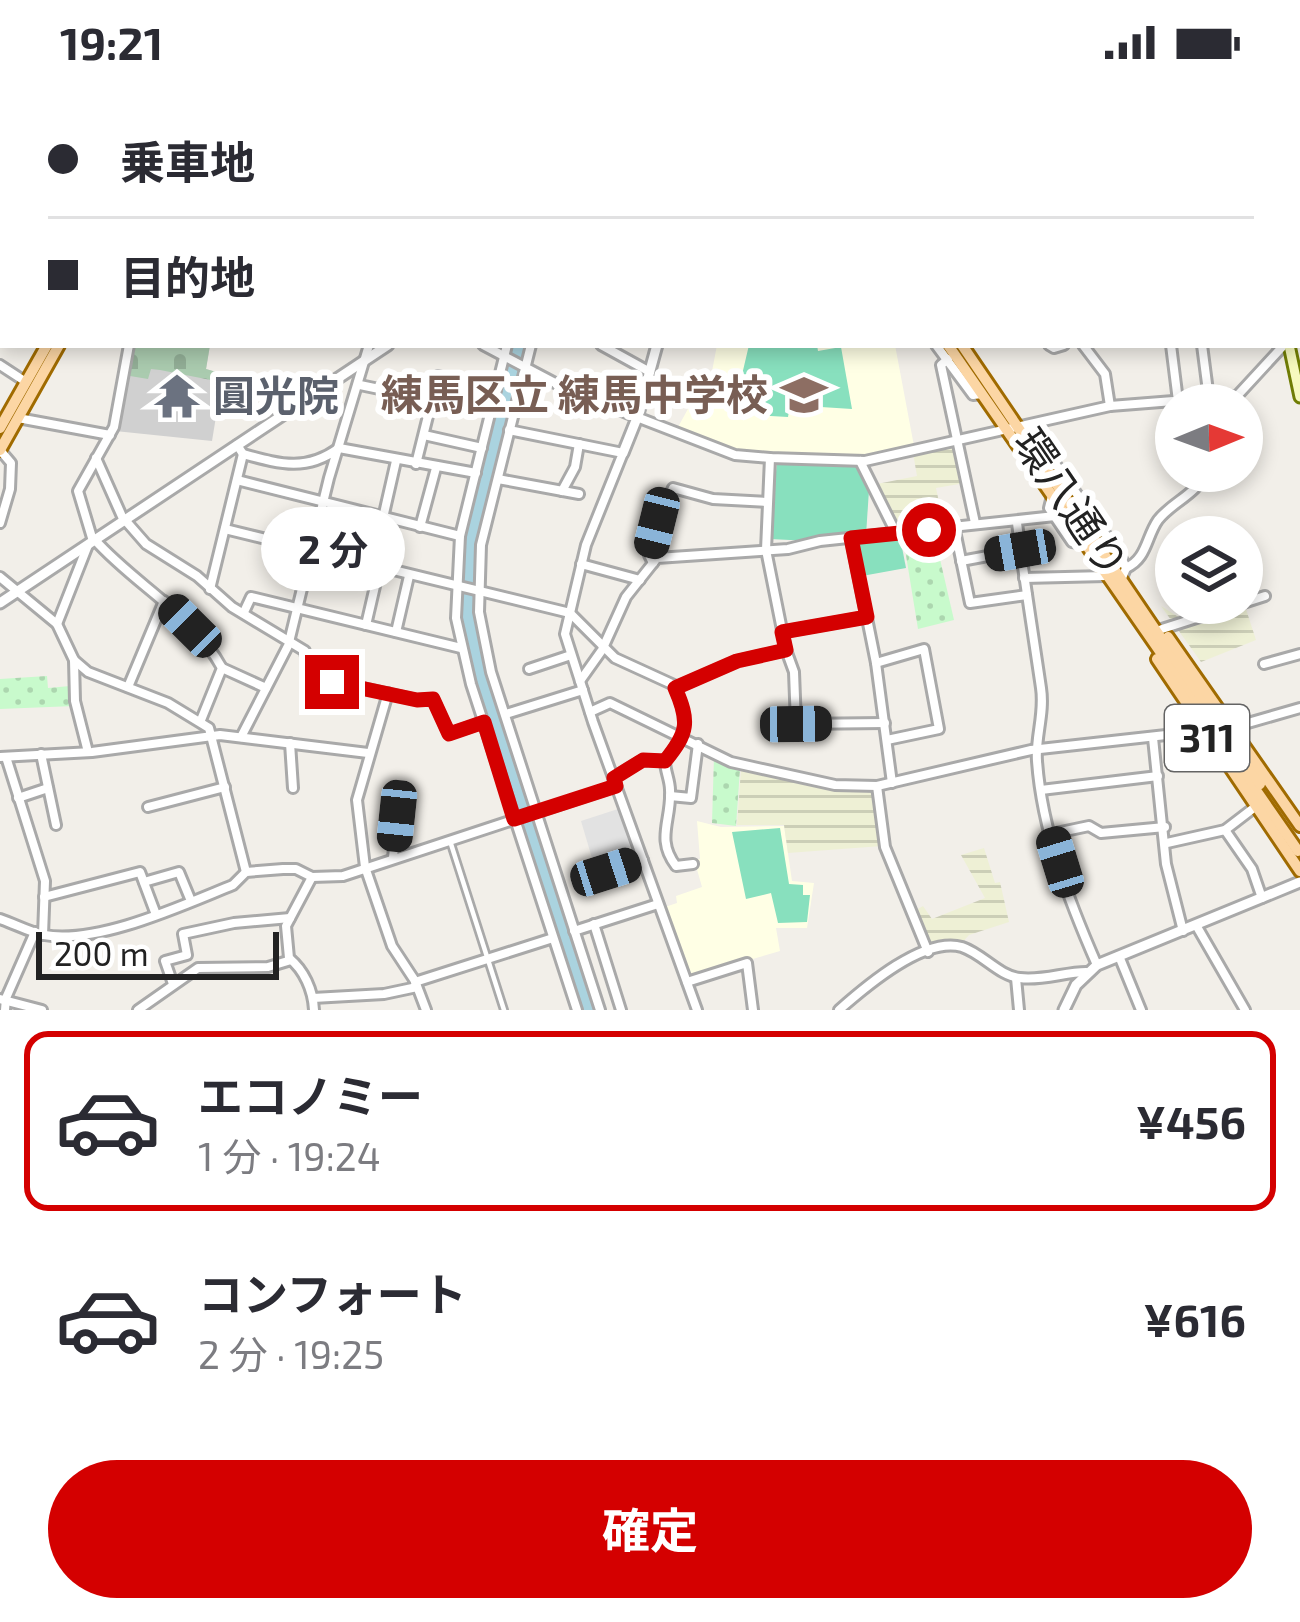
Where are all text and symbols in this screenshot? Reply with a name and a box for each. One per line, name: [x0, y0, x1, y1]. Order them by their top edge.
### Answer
text: 19:21: [60, 15, 163, 69]
text: 乗車地: [120, 134, 255, 188]
text: 目的地: [120, 249, 255, 303]
place label: 練馬区立 練馬中学校: [381, 368, 768, 418]
place label: 圓光院: [213, 369, 339, 419]
school or university icon: 練馬区立 練馬中学校: [779, 370, 829, 420]
temple icon: 圓光院: [152, 371, 202, 421]
north arrow: [1155, 384, 1263, 492]
map controls: [1155, 384, 1263, 624]
street label: 環八通り: [1005, 418, 1140, 586]
car: [631, 484, 683, 562]
route start: [902, 503, 956, 557]
callout: 2 分: [260, 508, 404, 592]
button: layers: [1155, 516, 1263, 624]
text: 2 分: [298, 525, 368, 572]
car: [981, 526, 1059, 574]
car: [152, 588, 228, 664]
route end: [305, 655, 359, 709]
car: [760, 705, 832, 743]
road number: 311: [1165, 705, 1249, 771]
car: [375, 778, 419, 854]
car: [1032, 822, 1088, 902]
car: [566, 844, 646, 900]
scale bar: [36, 926, 279, 979]
text: 200 m: [54, 933, 149, 973]
icon: car: [54, 1067, 162, 1175]
text: エコノミー: [198, 1068, 423, 1122]
text: ¥456: [1136, 1094, 1246, 1148]
text: 1 分 · 19:24: [198, 1132, 381, 1179]
icon: car: [54, 1265, 162, 1373]
text: コンフォート: [198, 1266, 467, 1320]
text: ¥616: [1144, 1292, 1246, 1346]
text: 2 分 · 19:25: [198, 1330, 384, 1377]
button: 確定: [48, 1460, 1252, 1598]

